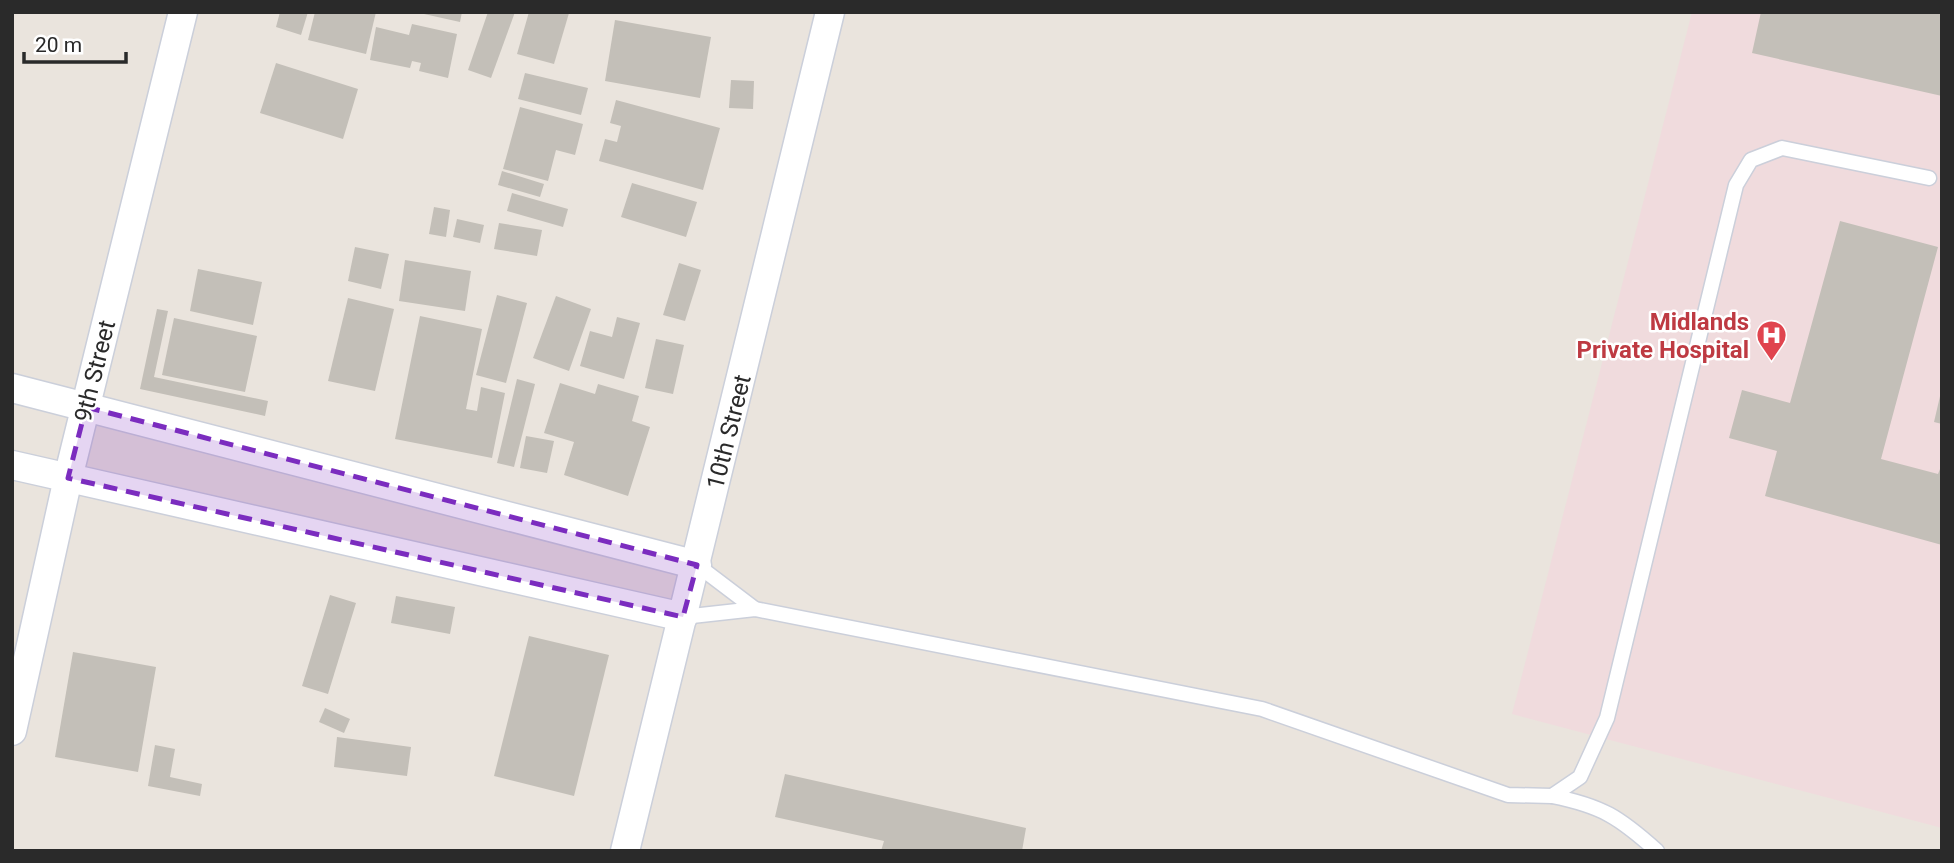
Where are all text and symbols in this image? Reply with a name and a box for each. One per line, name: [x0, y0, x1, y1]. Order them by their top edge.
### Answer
scale bar: [24, 21, 126, 65]
text: 20 m: [35, 33, 82, 57]
place label: Midlands Private Hospital: [1577, 308, 1749, 364]
street label: 9th Street: [69, 317, 121, 425]
hospital icon: Midlands Private Hospital: [1755, 319, 1789, 363]
street label: 10th Street: [701, 372, 757, 492]

